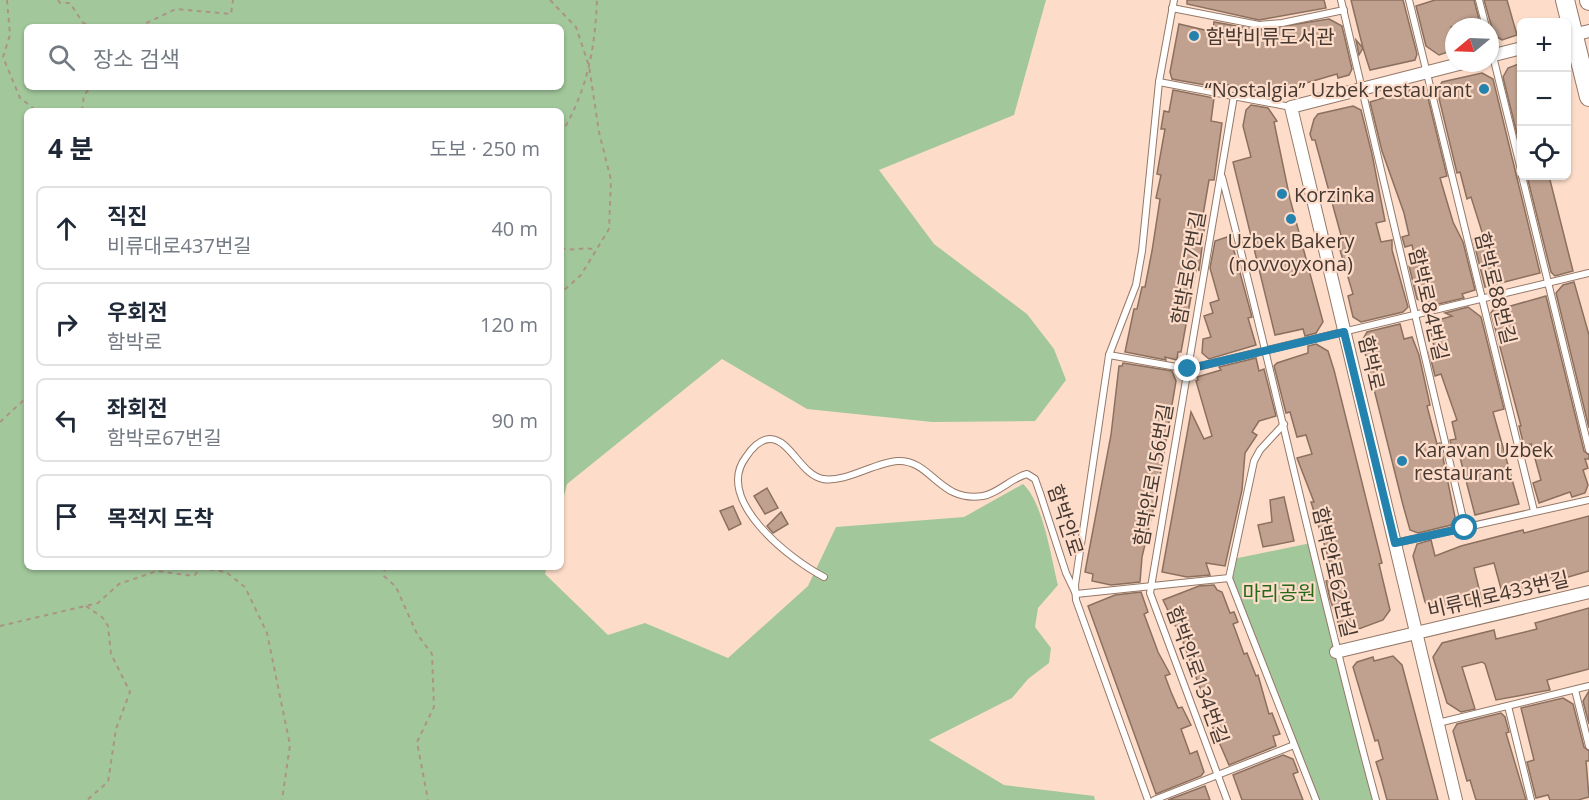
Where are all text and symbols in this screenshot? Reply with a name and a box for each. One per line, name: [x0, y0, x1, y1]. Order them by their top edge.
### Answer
north arrow: [1445, 18, 1499, 72]
map controls: [1517, 18, 1571, 180]
button: +: [1517, 18, 1571, 72]
place label: 함박비류도서관: [1206, 23, 1335, 50]
search box: [24, 24, 564, 90]
marker: 함박비류도서관: [1187, 29, 1201, 43]
icon: search: [45, 41, 78, 74]
text: 장소 검색: [93, 43, 180, 73]
button: −: [1517, 72, 1571, 126]
place label: “Nostalgia” Uzbek restaurant: [1205, 76, 1472, 103]
marker: “Nostalgia” Uzbek restaurant: [1477, 82, 1491, 96]
button: locate: [1517, 126, 1571, 180]
text: 4 분: [48, 130, 94, 166]
text: 도보 · 250 m: [430, 135, 540, 162]
place label: Korzinka: [1294, 181, 1375, 208]
marker: Korzinka: [1275, 187, 1289, 201]
text: 직진: [107, 200, 147, 230]
street label: 함박로67번길: [1165, 209, 1211, 327]
icon: ahead: [50, 212, 83, 245]
marker: Uzbek Bakery (novvoyxona): [1284, 212, 1298, 226]
text: 40 m: [491, 215, 538, 242]
place label: Uzbek Bakery (novvoyxona): [1227, 227, 1356, 277]
street label: 함박로88번길: [1469, 229, 1523, 347]
text: 비류대로437번길: [107, 232, 252, 259]
street label: 함박로84번길: [1403, 245, 1455, 363]
text: 우회전: [107, 296, 168, 326]
icon: right: [50, 308, 83, 341]
text: 120 m: [480, 311, 538, 338]
text: 함박로: [107, 328, 162, 355]
street label: 함박로: [1353, 333, 1391, 393]
route end: [1174, 355, 1200, 381]
text: 좌회전: [107, 392, 168, 422]
street label: 함박안로156번길: [1127, 401, 1179, 549]
icon: left: [50, 404, 83, 437]
text: 90 m: [491, 407, 538, 434]
text: 함박로67번길: [107, 424, 222, 451]
place label: Karavan Uzbek restaurant: [1414, 436, 1554, 486]
marker: Karavan Uzbek restaurant: [1395, 454, 1409, 468]
street label: 함박안로: [1042, 481, 1090, 559]
icon: arrive: [50, 500, 83, 533]
text: 목적지 도착: [107, 502, 214, 532]
street label: 함박안로62번길: [1307, 504, 1363, 640]
route start: [1451, 514, 1477, 540]
street label: 비류대로433번길: [1424, 565, 1572, 623]
park label: 마리공원: [1242, 579, 1316, 606]
street label: 함박안로134번길: [1161, 602, 1235, 748]

